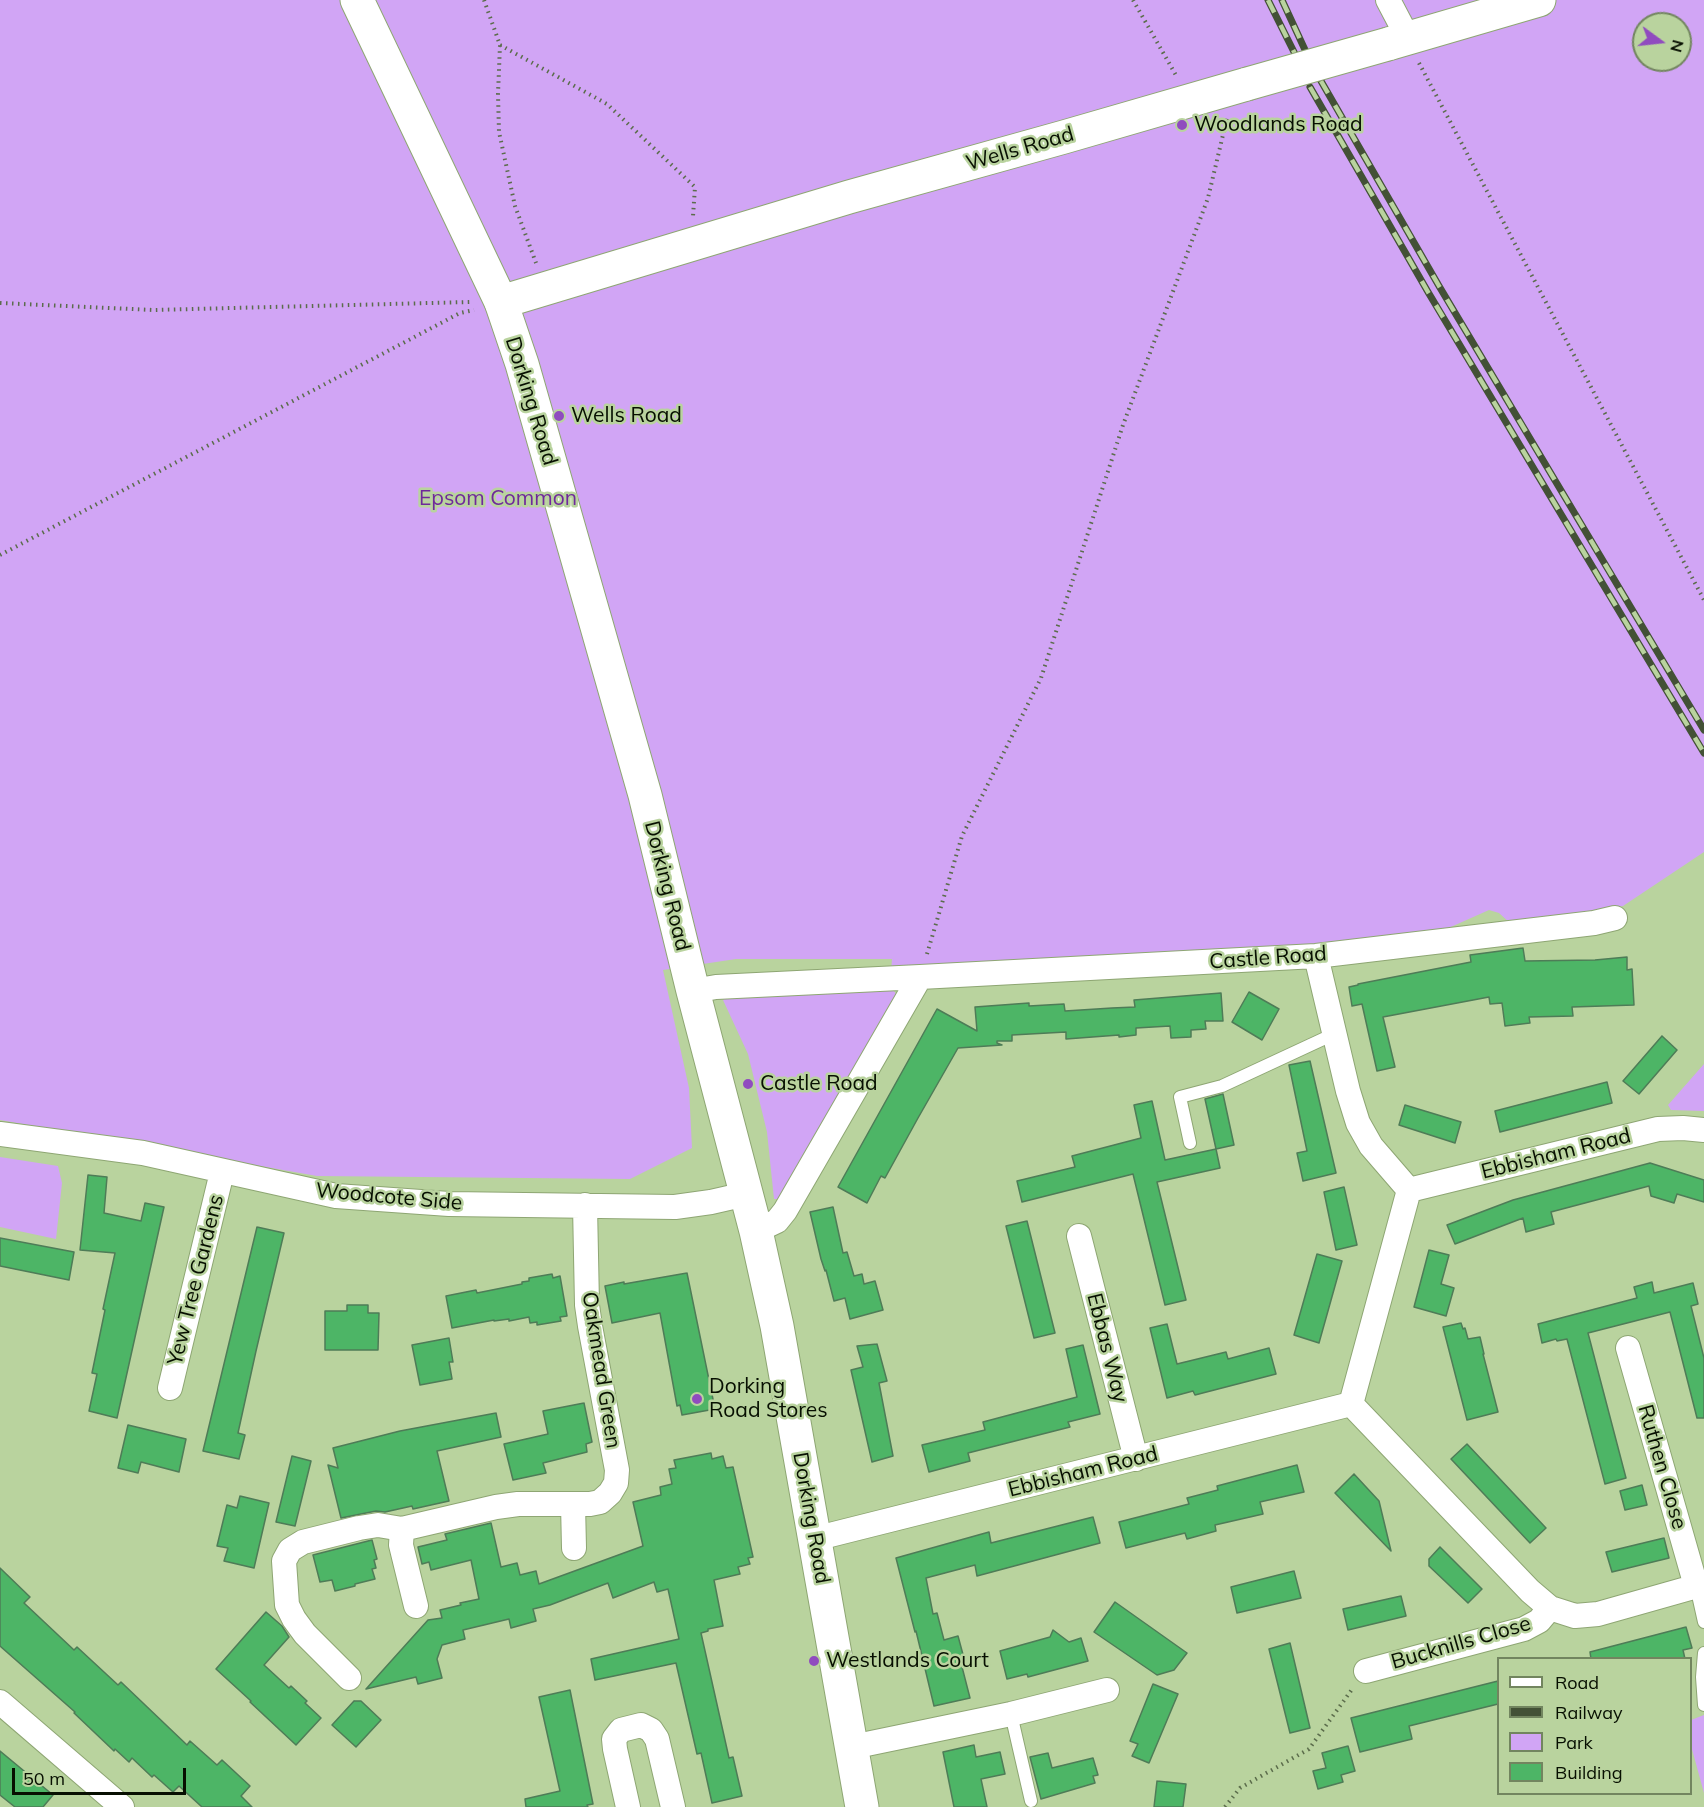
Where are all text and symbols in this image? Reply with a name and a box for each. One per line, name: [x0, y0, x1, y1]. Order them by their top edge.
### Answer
north arrow: [1632, 12, 1692, 72]
text: N: [1666, 38, 1689, 55]
place label: Woodlands Road: [1194, 112, 1363, 138]
marker: Woodlands Road: [1175, 118, 1189, 132]
street label: Wells Road: [963, 122, 1077, 176]
street label: Dorking Road: [500, 334, 562, 468]
place label: Wells Road: [571, 403, 682, 429]
marker: Wells Road: [552, 409, 566, 423]
park label: Epsom Common: [419, 486, 577, 512]
street label: Dorking Road: [639, 818, 695, 954]
street label: Castle Road: [1208, 941, 1328, 975]
place label: Castle Road: [760, 1071, 878, 1097]
marker: Castle Road: [741, 1077, 755, 1091]
street label: Ebbisham Road: [1479, 1123, 1633, 1185]
street label: Woodcote Side: [315, 1178, 463, 1216]
street label: Yew Tree Gardens: [163, 1192, 229, 1368]
street label: Oakmead Green: [576, 1290, 626, 1450]
street label: Ebbas Way: [1081, 1291, 1133, 1405]
place label: Dorking Road Stores: [709, 1374, 828, 1424]
marker: Dorking Road Stores: [690, 1392, 704, 1406]
street label: Ruthen Close: [1632, 1402, 1692, 1532]
street label: Ebbisham Road: [1006, 1441, 1160, 1503]
street label: Dorking Road: [787, 1450, 835, 1586]
street label: Bucknills Close: [1388, 1611, 1534, 1675]
place label: Westlands Court: [826, 1648, 989, 1674]
marker: Westlands Court: [807, 1654, 821, 1668]
legend: [1497, 1657, 1692, 1795]
text: Road: [1555, 1671, 1599, 1694]
text: Railway: [1555, 1701, 1623, 1724]
text: Park: [1555, 1731, 1593, 1754]
scale bar: [15, 1756, 189, 1794]
text: Building: [1555, 1761, 1623, 1784]
text: 50 m: [23, 1767, 65, 1790]

